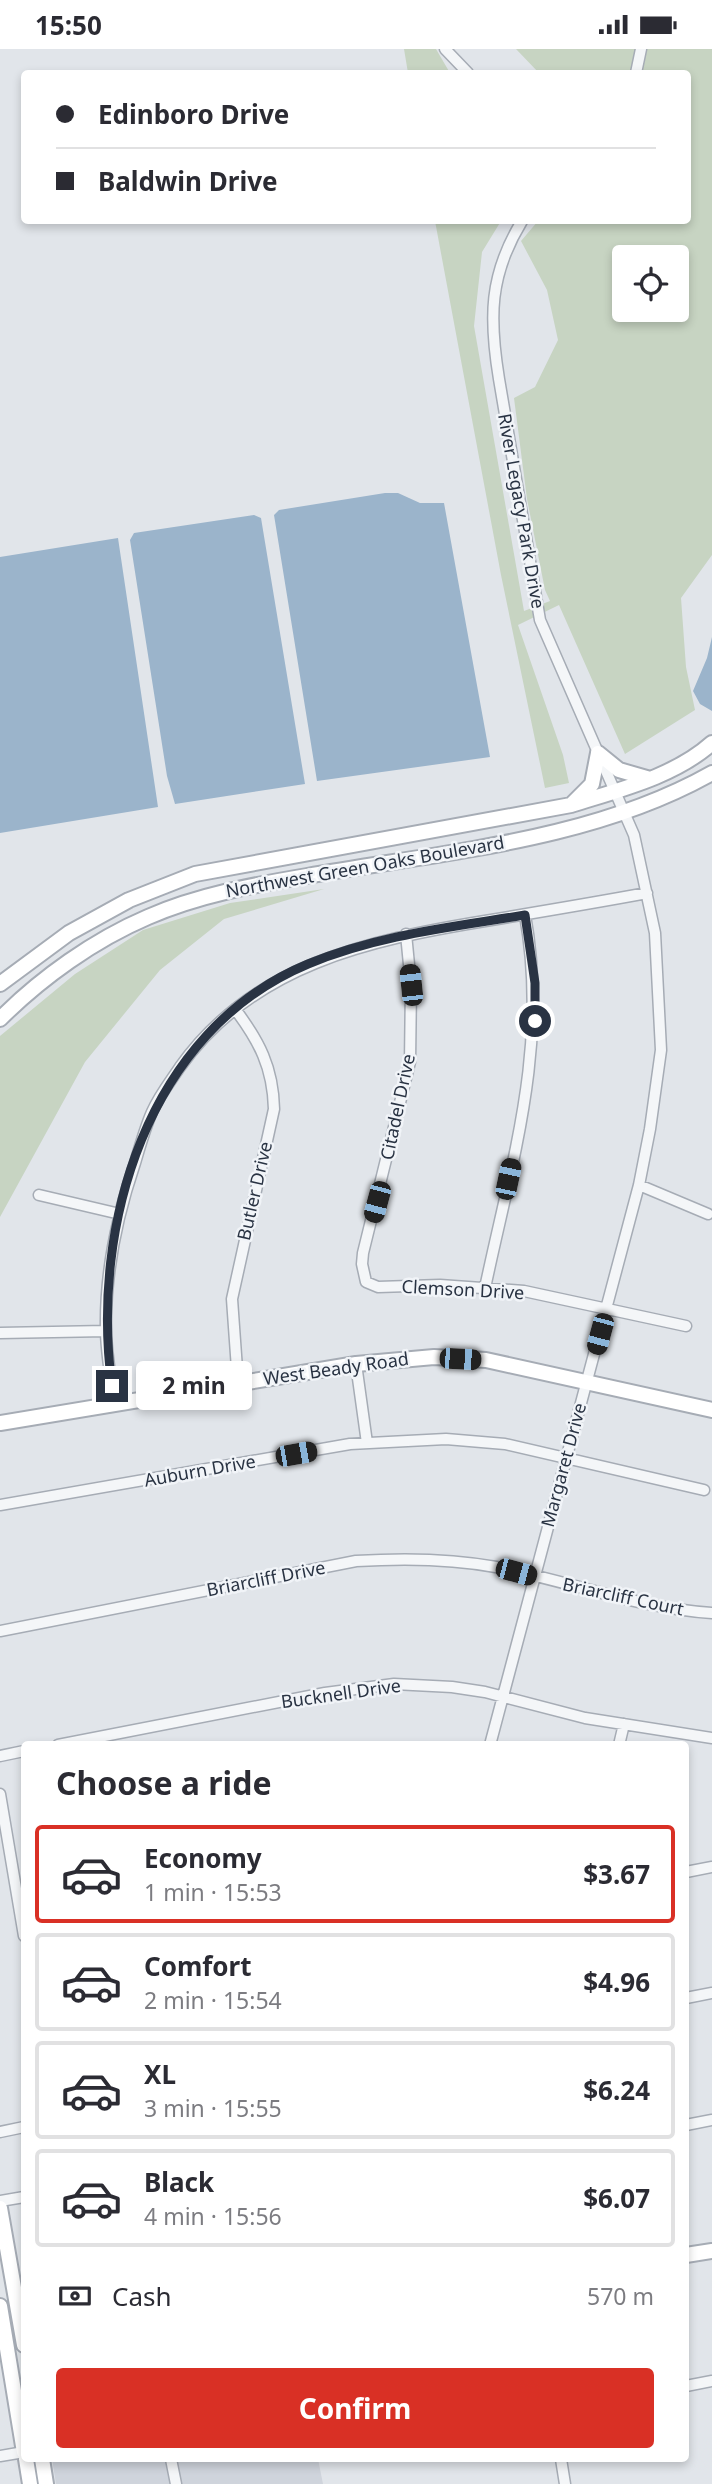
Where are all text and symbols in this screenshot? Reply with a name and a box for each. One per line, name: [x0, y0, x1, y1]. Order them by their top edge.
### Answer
text: 15:50: [35, 7, 102, 43]
text: Edinboro Drive: [98, 96, 289, 132]
text: Baldwin Drive: [98, 163, 278, 199]
map controls: [612, 245, 689, 322]
button: locate: [612, 245, 689, 322]
street label: River Legacy Park Drive: [493, 411, 551, 610]
street label: Northwest Green Oaks Boulevard: [224, 830, 506, 902]
car: [399, 963, 424, 1007]
route start: [519, 1005, 551, 1037]
street label: Citadel Drive: [374, 1052, 420, 1162]
street label: Butler Drive: [231, 1139, 277, 1243]
car: [494, 1156, 523, 1202]
car: [362, 1179, 393, 1225]
street label: Clemson Drive: [401, 1274, 525, 1304]
car: [585, 1311, 616, 1357]
street label: West Beady Road: [262, 1346, 410, 1390]
car: [439, 1347, 482, 1371]
callout: 2 min: [136, 1361, 252, 1411]
text: 2 min: [162, 1369, 226, 1401]
route end: [96, 1370, 128, 1402]
street label: Margaret Drive: [535, 1400, 591, 1530]
car: [274, 1440, 319, 1468]
street label: Auburn Drive: [142, 1448, 257, 1492]
street label: Briarcliff Drive: [204, 1555, 327, 1601]
car: [493, 1556, 540, 1588]
street label: Briarcliff Court: [560, 1571, 686, 1621]
street label: Bucknell Drive: [279, 1673, 402, 1713]
text: Choose a ride: [56, 1761, 272, 1804]
text: Economy: [144, 1840, 262, 1876]
icon: car: [60, 1843, 123, 1906]
text: $3.67: [583, 1856, 650, 1892]
text: 1 min · 15:53: [144, 1876, 282, 1908]
text: Comfort: [144, 1948, 252, 1984]
icon: car: [60, 1951, 123, 2014]
text: $4.96: [583, 1964, 650, 2000]
text: 2 min · 15:54: [144, 1984, 282, 2016]
text: XL: [144, 2056, 176, 2092]
icon: car: [60, 2059, 123, 2122]
text: $6.24: [583, 2072, 650, 2108]
text: 3 min · 15:55: [144, 2092, 282, 2124]
text: Black: [144, 2164, 214, 2200]
icon: car: [60, 2167, 123, 2230]
text: $6.07: [583, 2180, 650, 2216]
text: 4 min · 15:56: [144, 2200, 282, 2232]
icon: cash: [56, 2277, 94, 2315]
text: Cash: [112, 2278, 172, 2314]
text: 570 m: [587, 2280, 654, 2312]
button: Confirm: [56, 2368, 654, 2448]

